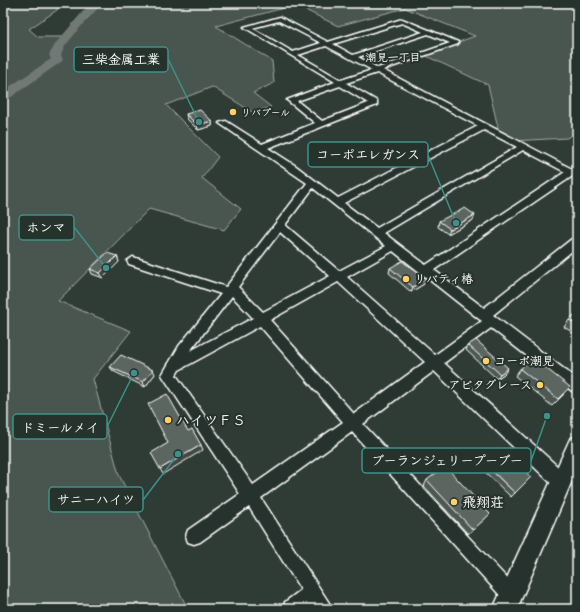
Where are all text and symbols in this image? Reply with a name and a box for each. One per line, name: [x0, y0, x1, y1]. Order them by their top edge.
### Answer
callout: 三柴金属工業: [74, 47, 168, 72]
district label: 潮見一丁目: [366, 48, 421, 65]
text: 三柴金属工業: [82, 49, 160, 68]
place label: リバプール: [241, 104, 290, 119]
marker: リバプール: [228, 107, 238, 117]
callout: コーポエレガンス: [308, 142, 428, 167]
text: コーポエレガンス: [316, 144, 420, 163]
callout: ホンマ: [19, 215, 74, 240]
text: ホンマ: [26, 217, 66, 236]
place label: リバティ椿: [414, 269, 473, 287]
marker: リバティ椿: [401, 274, 411, 284]
place label: コーポ潮見: [494, 351, 554, 369]
marker: コーポ潮見: [481, 356, 491, 366]
place label: アビタグレース: [448, 375, 532, 393]
marker: アビタグレース: [535, 380, 545, 390]
place label: ハイツＦＳ: [176, 409, 246, 430]
callout: ドミールメイ: [13, 414, 107, 439]
marker: ハイツＦＳ: [163, 415, 173, 425]
text: ドミールメイ: [21, 417, 99, 436]
callout: ブーランジェリープーブー: [362, 448, 531, 473]
text: ブーランジェリープーブー: [371, 450, 523, 469]
callout: サニーハイツ: [49, 487, 143, 512]
text: サニーハイツ: [57, 489, 135, 508]
place label: 飛翔荘: [462, 491, 504, 512]
marker: 飛翔荘: [449, 497, 459, 507]

